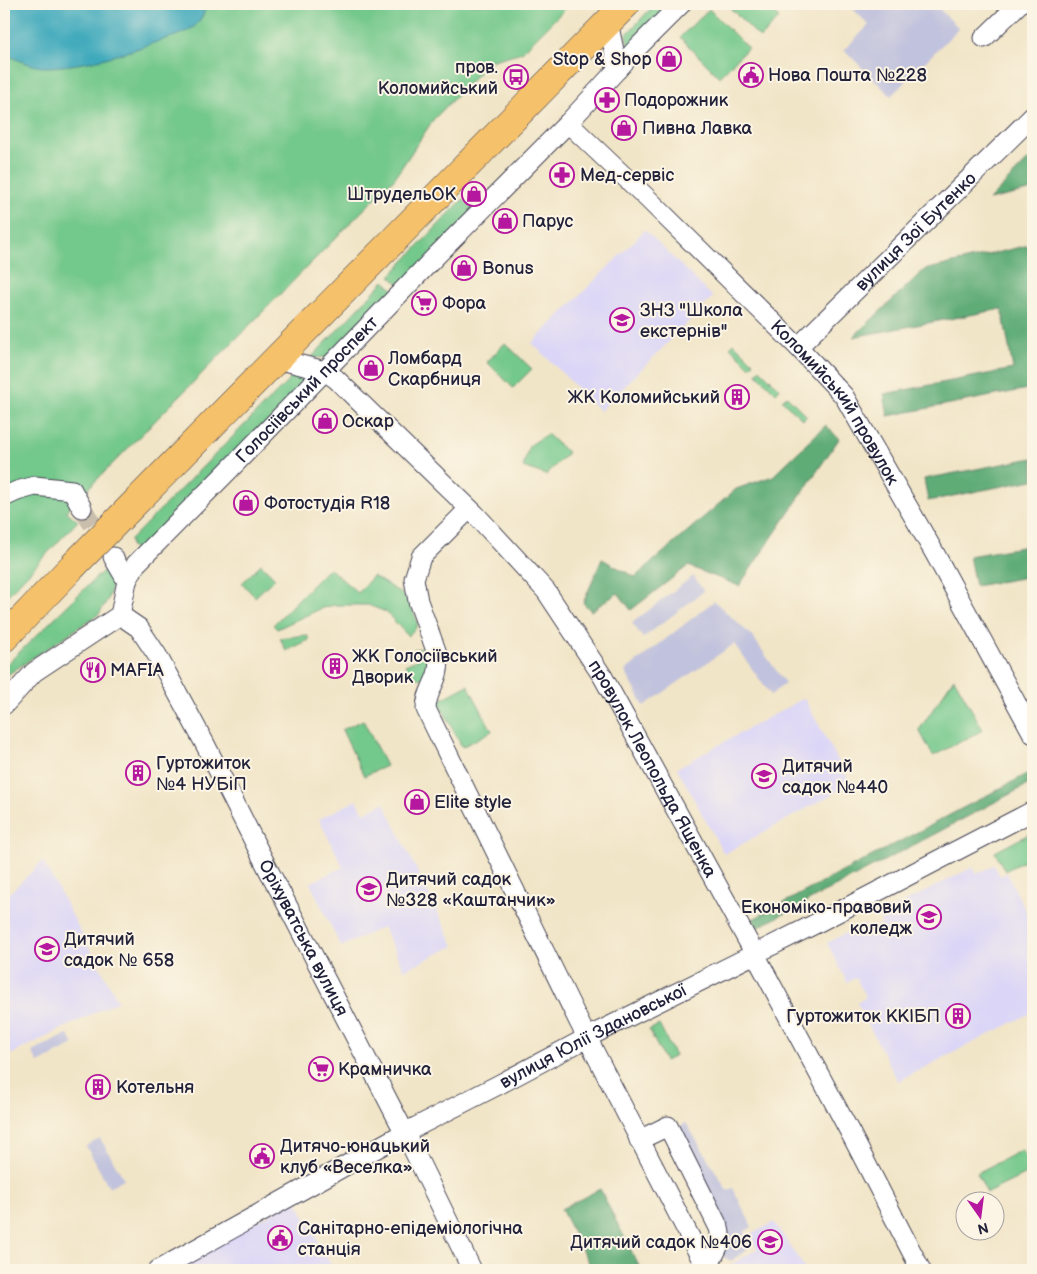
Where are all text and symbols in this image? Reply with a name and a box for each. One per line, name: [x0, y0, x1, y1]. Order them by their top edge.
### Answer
shop icon: Stop & Shop: [656, 46, 682, 72]
place label: Stop & Shop: [553, 49, 652, 70]
place label: пров. Коломийський: [378, 57, 498, 99]
public building icon: Нова Пошта №228: [738, 62, 764, 88]
bus stop icon: пров. Коломийський: [503, 64, 529, 90]
place label: Нова Пошта №228: [768, 65, 927, 86]
pharmacy icon: Подорожник: [594, 87, 620, 113]
place label: Подорожник: [624, 90, 729, 111]
shop icon: Пивна Лавка: [611, 115, 637, 141]
place label: Пивна Лавка: [642, 118, 752, 139]
pharmacy icon: Мед-сервіс: [549, 162, 575, 188]
place label: Мед-сервіс: [580, 165, 674, 186]
street label: вулиця Зої Бутенко: [851, 168, 981, 296]
shop icon: ШтрудельОК: [461, 181, 487, 207]
place label: ШтрудельОК: [347, 184, 456, 205]
shop icon: Парус: [492, 208, 518, 234]
place label: Парус: [522, 211, 574, 232]
shop icon: Bonus: [451, 255, 477, 281]
place label: Bonus: [482, 258, 534, 279]
supermarket icon: Фора: [411, 290, 437, 316]
place label: Фора: [442, 293, 486, 314]
place label: ЗНЗ "Школа екстернів": [640, 300, 743, 342]
school or university icon: ЗНЗ "Школа екстернів": [609, 307, 635, 333]
street label: Голосіївський проспект: [232, 312, 383, 467]
street label: Коломийський провулок: [766, 316, 903, 489]
place label: Ломбард Скарбниця: [387, 348, 481, 390]
shop icon: Ломбард Скарбниця: [358, 355, 384, 381]
building icon: ЖК Коломийський: [724, 384, 750, 410]
place label: ЖК Коломийський: [567, 387, 720, 408]
shop icon: Оскар: [312, 408, 338, 434]
place label: Оскар: [342, 411, 394, 432]
shop icon: Фотостудія R18: [233, 490, 259, 516]
place label: Фотостудія R18: [264, 493, 390, 514]
place label: ЖК Голосіївський Дворик: [352, 646, 498, 688]
building icon: ЖК Голосіївський Дворик: [322, 653, 348, 679]
street label: провулок Леопольда Ященка: [584, 656, 721, 882]
restaurant icon: MAFIA: [80, 657, 106, 683]
place label: MAFIA: [110, 660, 164, 681]
place label: Гуртожиток №4 НУБіП: [156, 753, 251, 795]
place label: Дитячий садок №440: [782, 756, 888, 798]
building icon: Гуртожиток №4 НУБіП: [125, 760, 151, 786]
school or university icon: Дитячий садок №440: [751, 763, 777, 789]
shop icon: Elite style: [404, 789, 430, 815]
place label: Elite style: [434, 792, 512, 813]
street label: Оріхуватська вулиця: [254, 856, 353, 1020]
place label: Дитячий садок №328 «Каштанчик»: [386, 869, 556, 911]
school or university icon: Дитячий садок №328 «Каштанчик»: [356, 876, 382, 902]
place label: Економіко-правовий коледж: [741, 897, 912, 939]
school or university icon: Економіко-правовий коледж: [916, 904, 942, 930]
place label: Дитячий садок № 658: [64, 929, 174, 971]
school or university icon: Дитячий садок № 658: [34, 936, 60, 962]
street label: вулиця Юлії Здановської: [496, 979, 691, 1093]
building icon: Гуртожиток ККІБП: [945, 1003, 971, 1029]
place label: Гуртожиток ККІБП: [786, 1006, 940, 1027]
supermarket icon: Крамничка: [308, 1056, 334, 1082]
place label: Крамничка: [338, 1059, 432, 1080]
building icon: Котельня: [85, 1074, 111, 1100]
place label: Котельня: [116, 1077, 194, 1098]
place label: Дитячо-юнацький клуб «Веселка»: [280, 1136, 430, 1178]
public building icon: Дитячо-юнацький клуб «Веселка»: [249, 1143, 275, 1169]
north arrow: [954, 1192, 1004, 1242]
place label: Санітарно-епідеміологічна станція: [298, 1218, 523, 1260]
text: N: [976, 1219, 990, 1238]
public building icon: Санітарно-епідеміологічна станція: [267, 1225, 293, 1251]
school or university icon: Дитячий садок №406: [757, 1229, 783, 1255]
place label: Дитячий садок №406: [570, 1232, 752, 1253]

